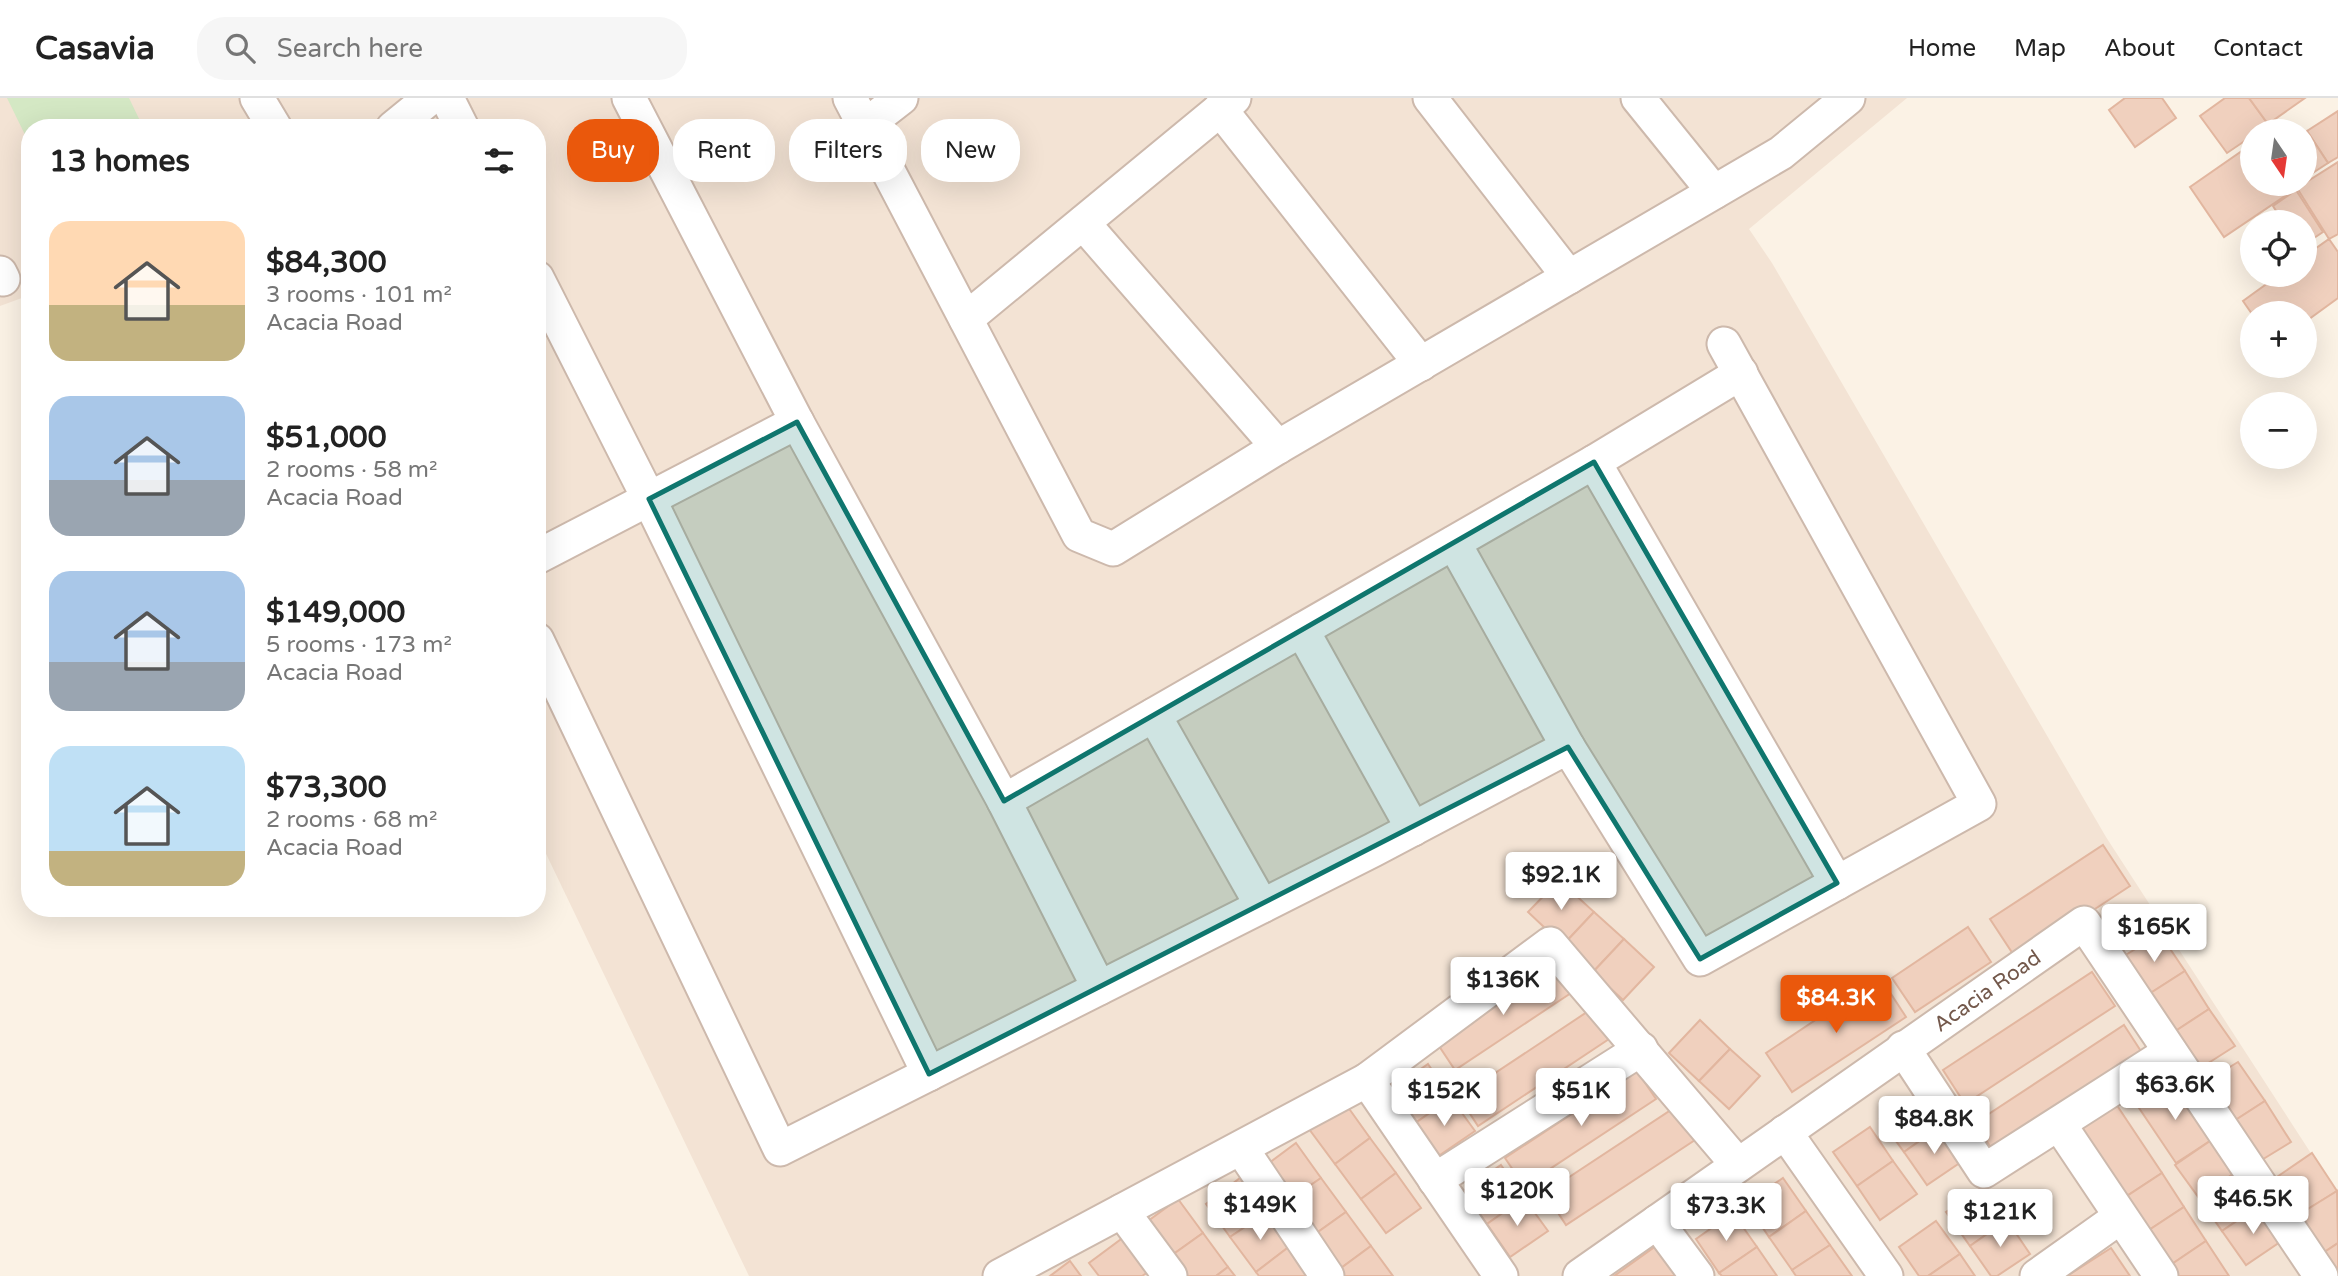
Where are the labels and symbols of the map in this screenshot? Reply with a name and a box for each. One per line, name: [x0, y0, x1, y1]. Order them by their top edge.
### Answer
north arrow: [2240, 119, 2317, 196]
pin: $92.1K: [1504, 852, 1618, 912]
pin: $165K: [2105, 904, 2203, 964]
street label: Acacia Road: [1929, 945, 2046, 1037]
pin: $136K: [1454, 958, 1552, 1017]
pin: $84.3K: [1779, 976, 1893, 1035]
pin: $63.6K: [2118, 1062, 2232, 1122]
pin: $152K: [1395, 1068, 1493, 1128]
pin: $51K: [1540, 1068, 1622, 1128]
pin: $84.8K: [1877, 1096, 1991, 1156]
pin: $120K: [1468, 1168, 1566, 1228]
pin: $46.5K: [2196, 1176, 2310, 1236]
pin: $149K: [1211, 1182, 1309, 1242]
pin: $73.3K: [1669, 1184, 1783, 1243]
pin: $121K: [1951, 1190, 2049, 1249]

